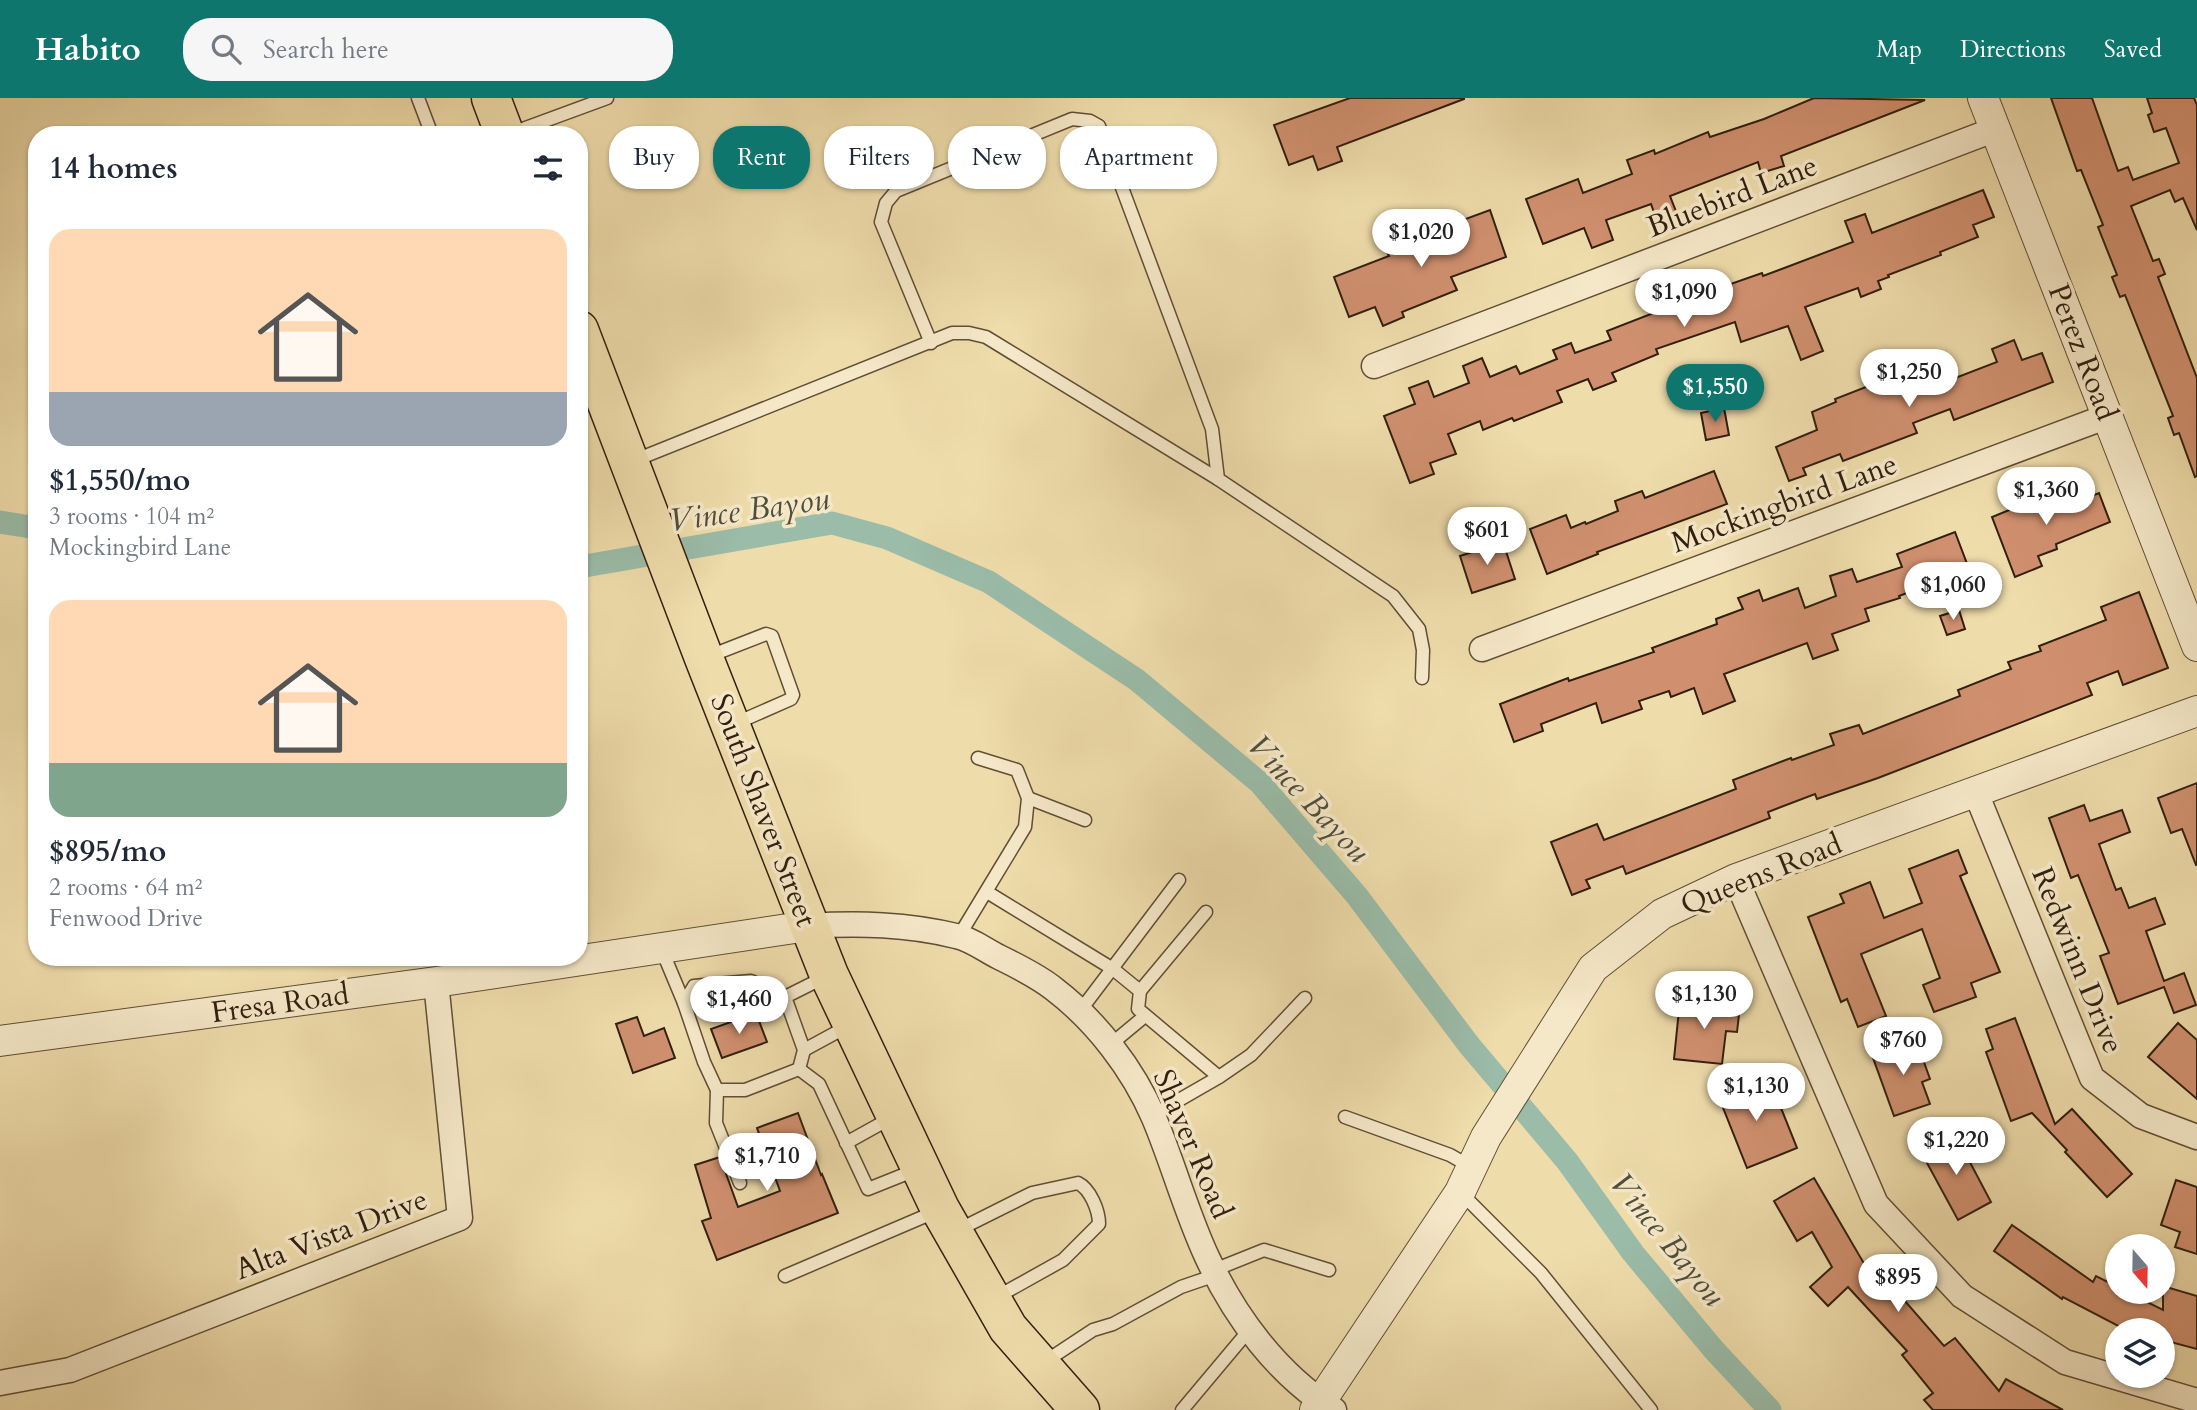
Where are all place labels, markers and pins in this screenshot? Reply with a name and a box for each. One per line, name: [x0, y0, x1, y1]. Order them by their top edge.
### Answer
pin: $1,020: [1364, 209, 1478, 269]
pin: $1,090: [1627, 270, 1741, 329]
pin: $1,250: [1852, 350, 1966, 409]
pin: $1,550: [1658, 364, 1772, 424]
pin: $1,360: [1989, 468, 2103, 527]
pin: $601: [1446, 508, 1528, 567]
pin: $1,060: [1896, 562, 2010, 622]
pin: $1,130: [1647, 972, 1761, 1031]
pin: $1,460: [682, 976, 796, 1036]
pin: $760: [1862, 1018, 1944, 1077]
pin: $1,130: [1699, 1063, 1813, 1123]
pin: $1,220: [1899, 1118, 2013, 1177]
pin: $1,710: [710, 1134, 824, 1193]
pin: $895: [1857, 1254, 1939, 1314]

